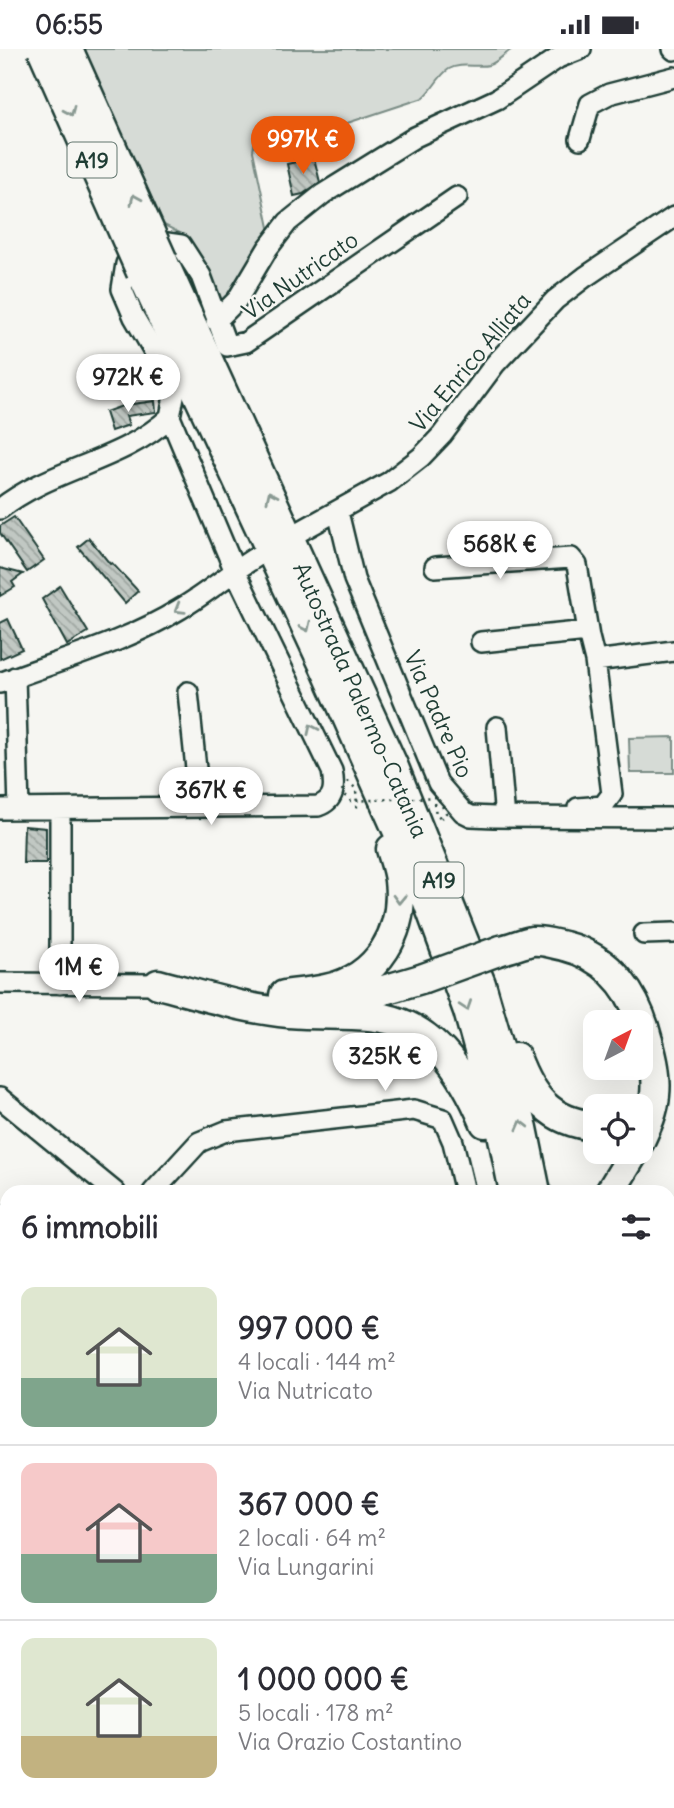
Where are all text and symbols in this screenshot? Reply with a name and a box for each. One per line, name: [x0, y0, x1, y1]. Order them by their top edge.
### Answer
text: 06:55: [35, 8, 103, 41]
one-way arrow: [62, 104, 76, 117]
pin: 997K €: [246, 117, 360, 176]
text: 997K €: [267, 124, 339, 153]
road number: A19: [68, 143, 116, 177]
one-way arrow: [130, 194, 144, 206]
street label: Via Nutricato: [236, 224, 364, 326]
street label: Via Enrico Alliata: [403, 286, 537, 438]
pin: 972K €: [71, 355, 185, 414]
text: 972K €: [92, 362, 164, 391]
one-way arrow: [265, 491, 279, 503]
pin: 568K €: [443, 521, 557, 581]
text: 568K €: [463, 529, 537, 558]
street label: Autostrada Palermo-Catania: [287, 558, 435, 842]
one-way arrow: [173, 601, 186, 614]
one-way arrow: [297, 619, 311, 632]
street label: Via Padre Pio: [398, 646, 480, 782]
one-way arrow: [307, 724, 321, 736]
pin: 367K €: [154, 767, 268, 827]
text: 367K €: [175, 775, 247, 804]
road number: A19: [414, 863, 464, 897]
one-way arrow: [392, 894, 407, 905]
pin: 1M €: [38, 944, 120, 1004]
text: 1M €: [55, 952, 103, 981]
one-way arrow: [458, 999, 472, 1012]
north arrow: [583, 1010, 653, 1080]
map controls: [583, 1010, 653, 1164]
pin: 325K €: [328, 1033, 442, 1093]
text: 325K €: [348, 1041, 422, 1070]
button: locate: [583, 1094, 653, 1164]
one-way arrow: [515, 1119, 530, 1131]
text: 6 immobili: [21, 1208, 158, 1246]
icon: filters: [617, 1208, 655, 1246]
text: 997 000 €: [238, 1309, 380, 1347]
icon: home: [77, 1315, 161, 1399]
text: 4 locali · 144 m²: [238, 1347, 396, 1376]
text: Via Nutricato: [238, 1376, 373, 1405]
text: 367 000 €: [238, 1485, 380, 1523]
icon: home: [77, 1491, 161, 1575]
text: 2 locali · 64 m²: [238, 1523, 386, 1552]
text: Via Lungarini: [238, 1552, 374, 1581]
text: 1 000 000 €: [238, 1660, 409, 1698]
icon: home: [77, 1666, 161, 1750]
text: 5 locali · 178 m²: [238, 1698, 394, 1727]
text: Via Orazio Costantino: [238, 1727, 462, 1756]

